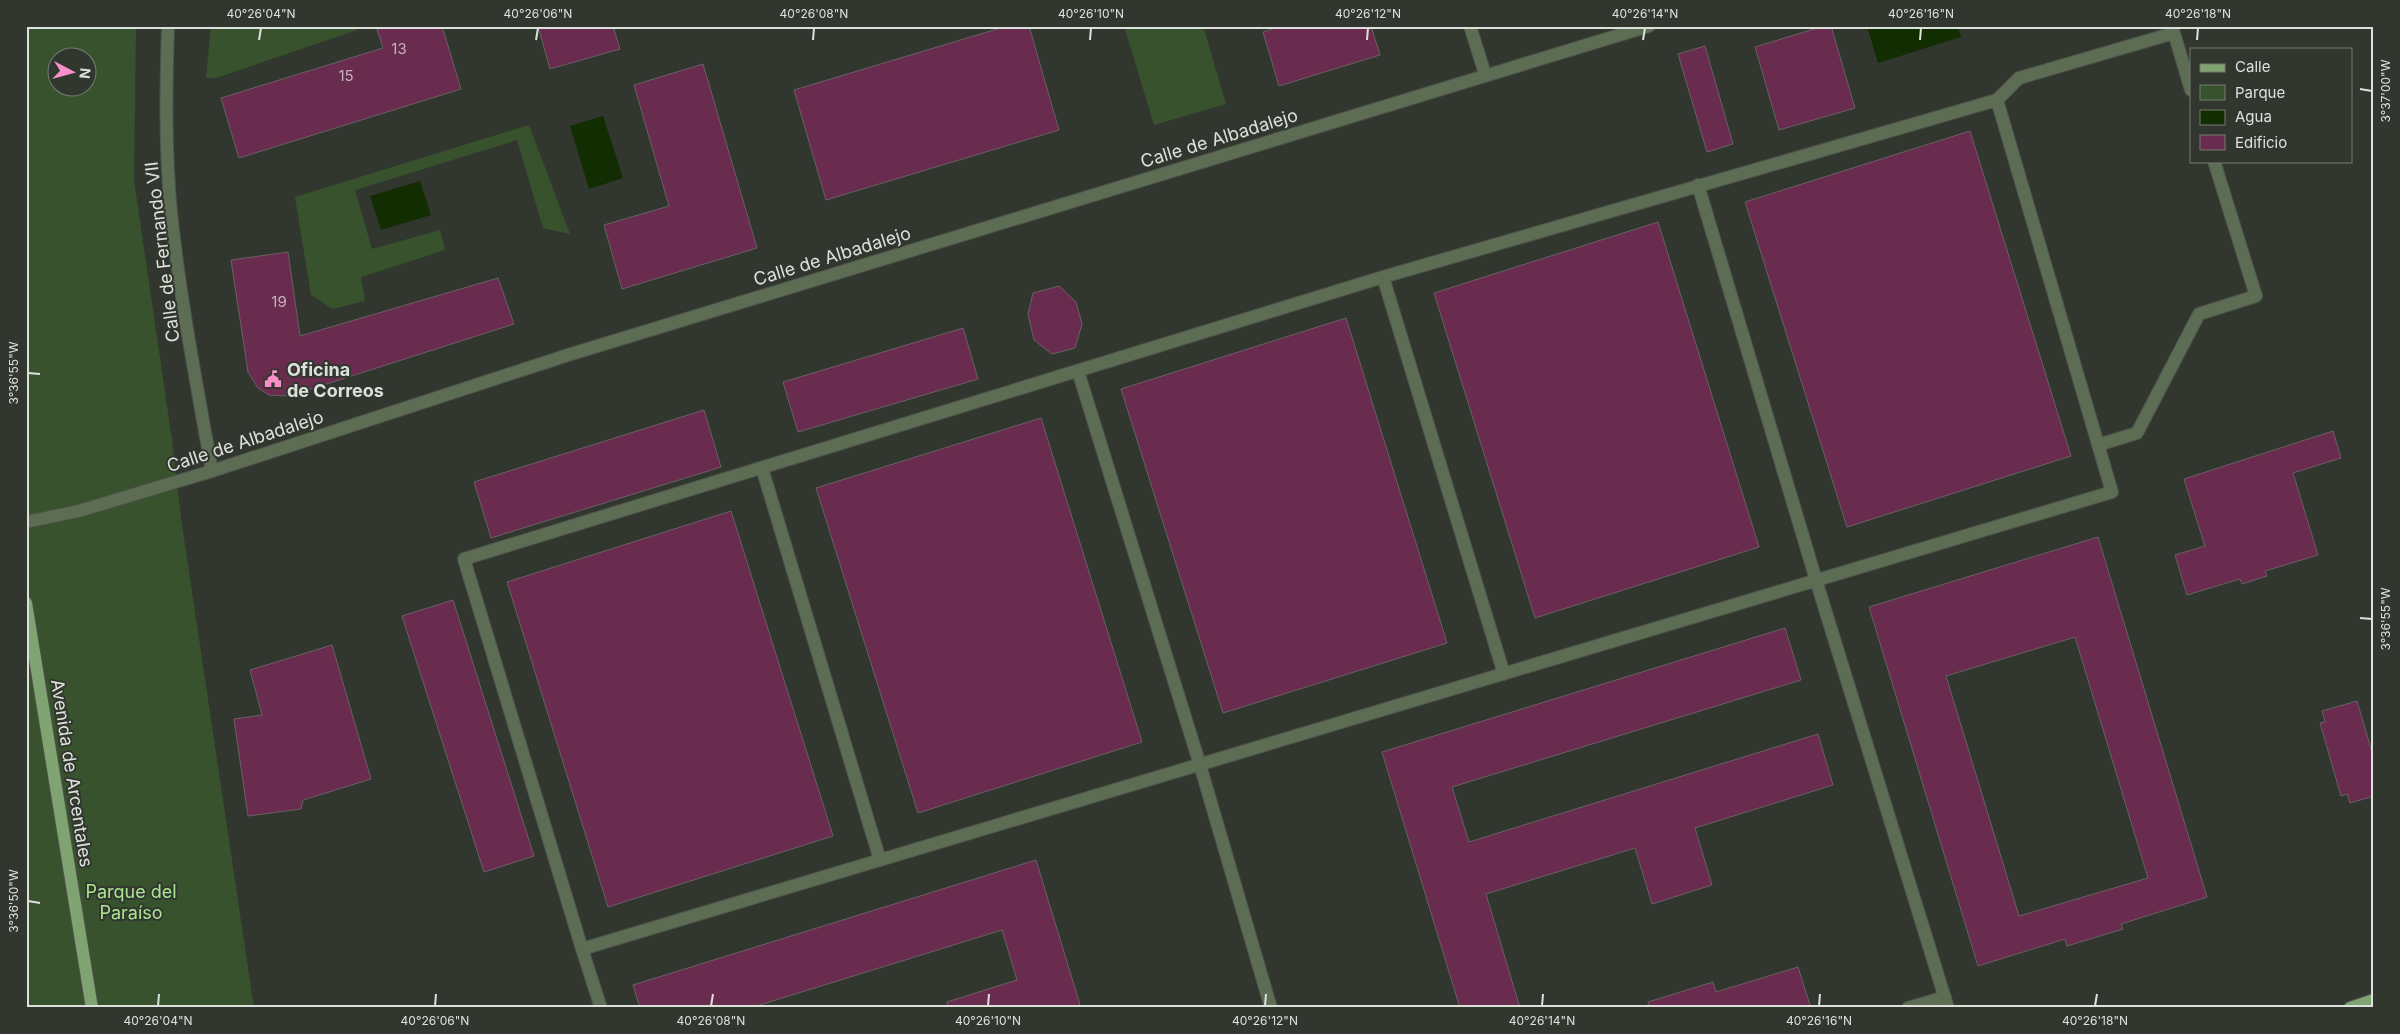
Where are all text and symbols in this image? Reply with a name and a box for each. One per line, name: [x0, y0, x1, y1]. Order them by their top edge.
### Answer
text: 40°26'04"N: [226, 6, 296, 21]
text: 40°26'06"N: [504, 6, 572, 21]
text: 40°26'08"N: [780, 6, 848, 21]
text: 40°26'10"N: [1058, 6, 1124, 21]
text: 40°26'12"N: [1335, 6, 1401, 21]
text: 40°26'14"N: [1612, 6, 1678, 21]
text: 40°26'16"N: [1888, 6, 1954, 21]
text: 40°26'18"N: [2165, 6, 2231, 21]
house number: 13: [391, 39, 407, 58]
north arrow: [48, 48, 98, 98]
legend: [2190, 48, 2352, 162]
text: Calle: [2235, 57, 2270, 76]
text: 3°37'00"W: [2378, 59, 2393, 123]
house number: 15: [338, 66, 354, 85]
text: N: [76, 67, 94, 80]
text: Parque: [2235, 83, 2285, 102]
street label: Calle de Albadalejo: [1138, 104, 1300, 172]
text: Agua: [2235, 107, 2272, 126]
text: Edificio: [2235, 133, 2287, 152]
street label: Calle de Fernando VII: [140, 160, 184, 344]
street label: Calle de Albadalejo: [751, 222, 913, 290]
house number: 19: [271, 292, 287, 311]
text: 3°36'55"W: [6, 341, 21, 405]
place label: Oficina de Correos: [287, 359, 384, 401]
public building icon: Oficina de Correos: [263, 369, 283, 389]
street label: Calle de Albadalejo: [164, 406, 326, 476]
text: 3°36'55"W: [2378, 587, 2393, 651]
street label: Avenida de Arcentales: [47, 678, 97, 868]
text: 3°36'50"W: [6, 869, 21, 933]
park label: Parque del Paraíso: [85, 881, 177, 923]
text: 40°26'04"N: [123, 1013, 193, 1028]
text: 40°26'06"N: [401, 1013, 469, 1028]
text: 40°26'08"N: [677, 1013, 745, 1028]
text: 40°26'10"N: [955, 1013, 1021, 1028]
text: 40°26'12"N: [1232, 1013, 1298, 1028]
text: 40°26'14"N: [1509, 1013, 1575, 1028]
text: 40°26'16"N: [1786, 1013, 1852, 1028]
text: 40°26'18"N: [2062, 1013, 2128, 1028]

